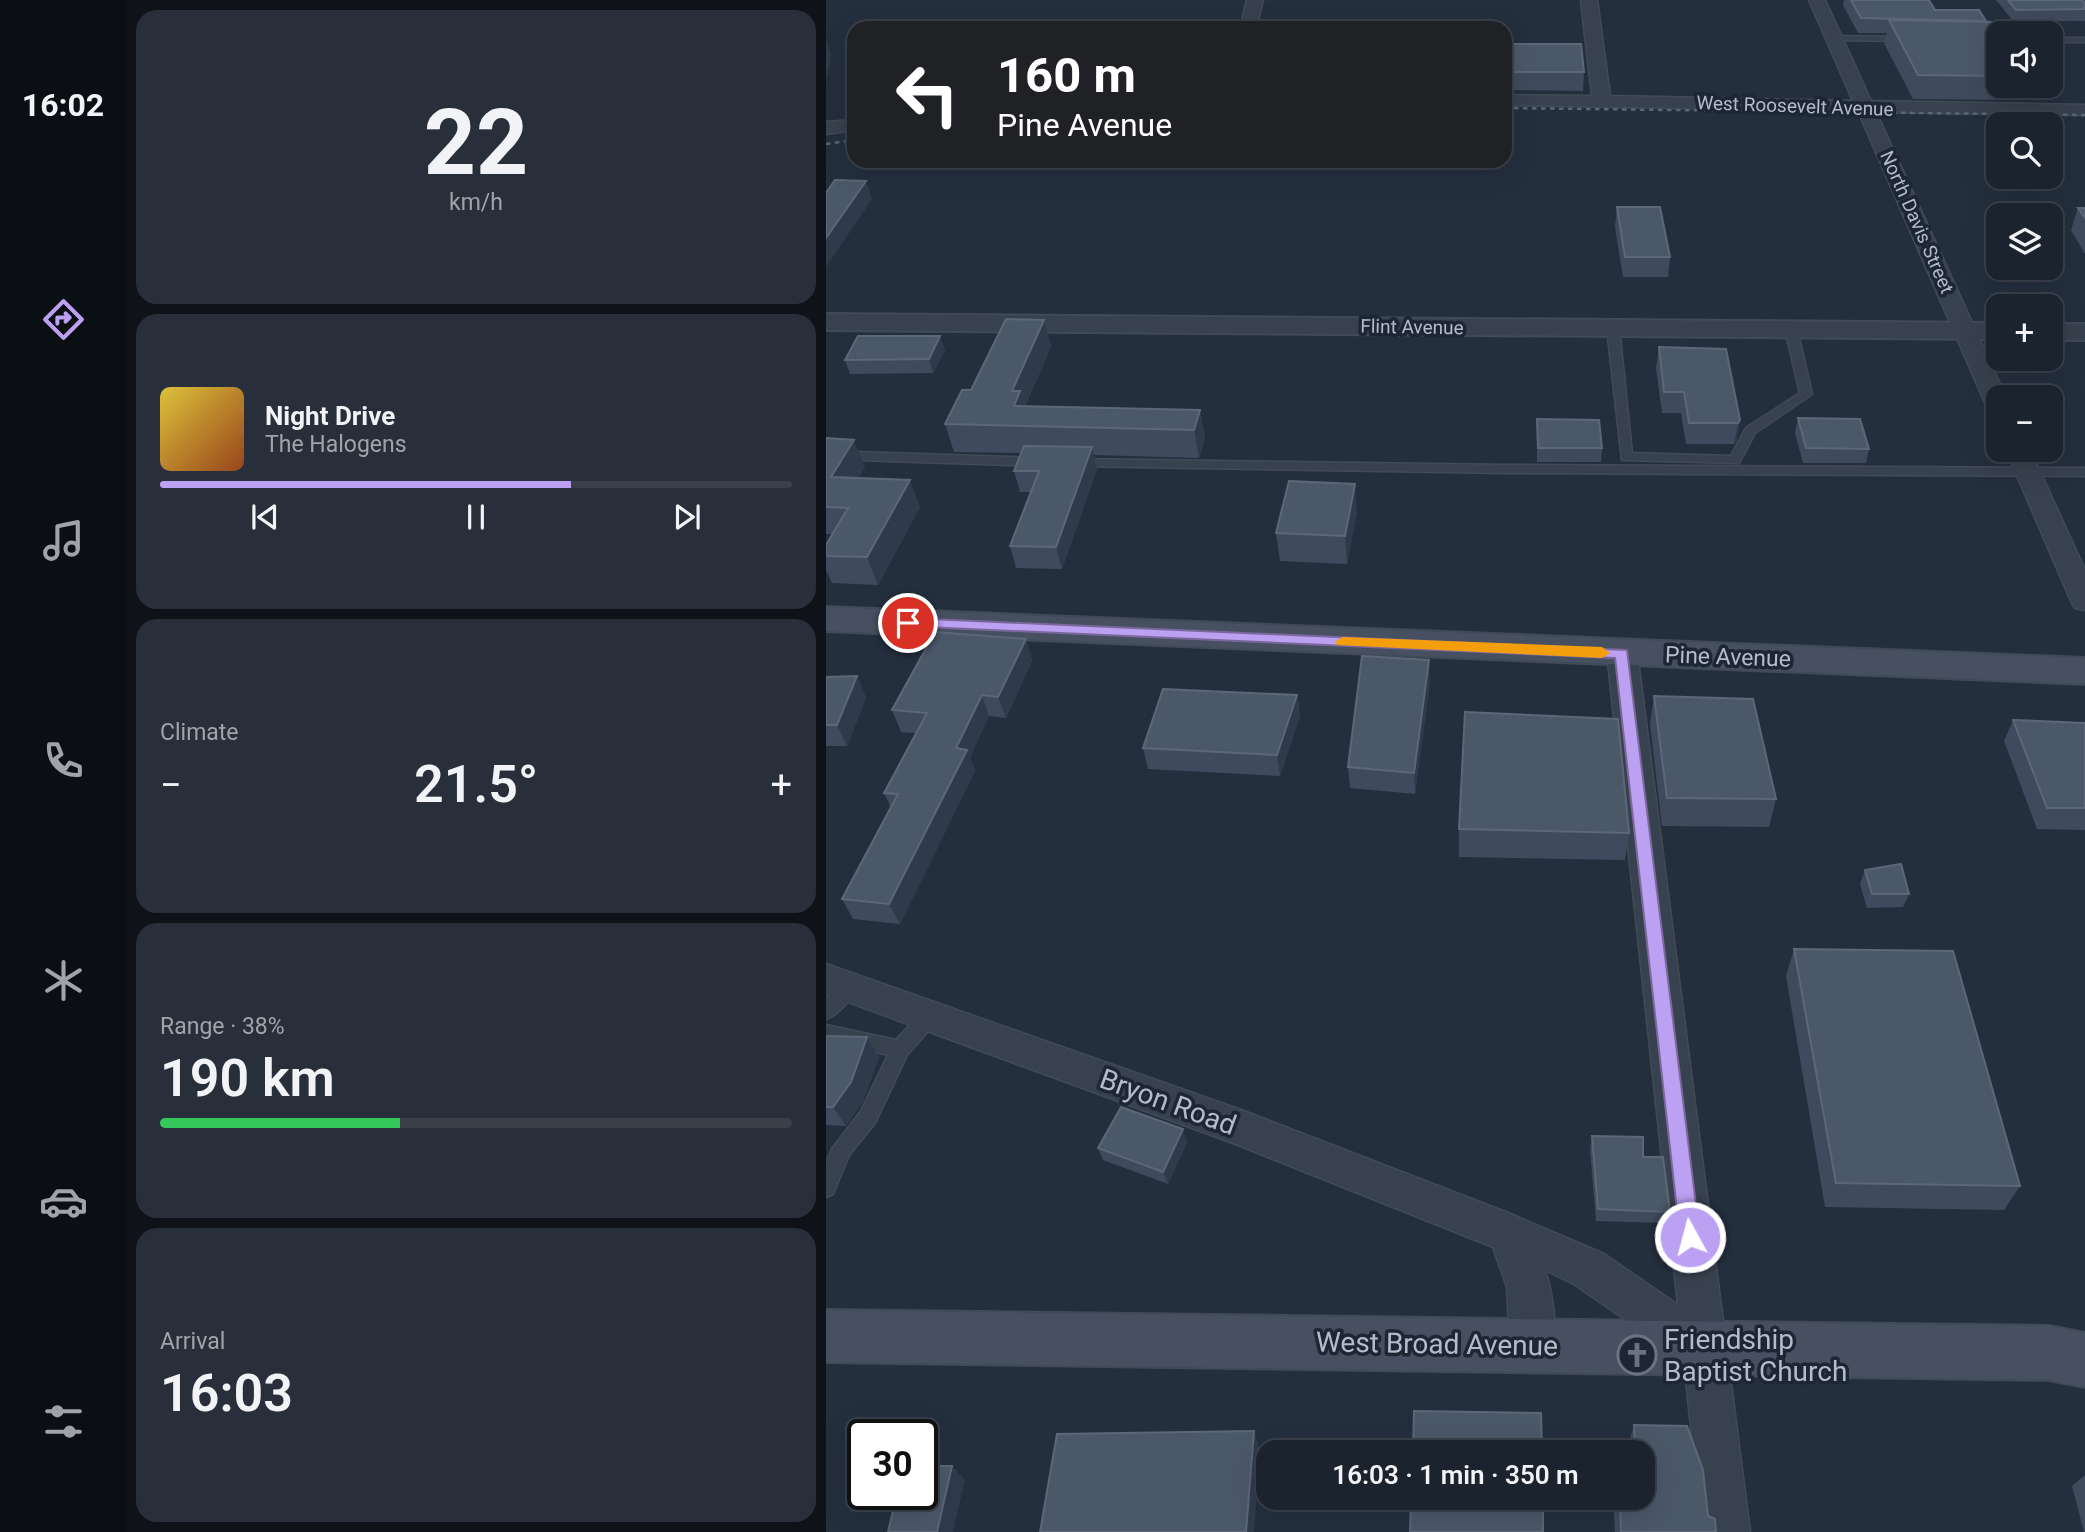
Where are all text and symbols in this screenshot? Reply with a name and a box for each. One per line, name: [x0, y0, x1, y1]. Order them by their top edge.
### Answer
map controls: [1986, 21, 2063, 462]
button: sound: [1986, 21, 2063, 98]
text: 160 m: [997, 47, 1136, 104]
icon: left: [882, 49, 973, 140]
text: 16:02: [22, 86, 104, 124]
text: 22: [424, 90, 528, 196]
street label: West Roosevelt Avenue: [1696, 91, 1894, 121]
text: Pine Avenue: [997, 106, 1172, 144]
button: search: [1986, 112, 2063, 189]
street label: North Davis Street: [1875, 147, 1959, 297]
text: km/h: [449, 189, 503, 216]
button: layers: [1986, 203, 2063, 280]
button: +: [1986, 294, 2063, 371]
icon: directions: [39, 295, 88, 344]
street label: Flint Avenue: [1360, 315, 1464, 339]
button: −: [1986, 385, 2063, 462]
text: Night Drive: [265, 401, 395, 431]
text: The Halogens: [265, 431, 407, 458]
icon: previous: [246, 498, 284, 536]
icon: pause: [457, 498, 495, 536]
icon: next: [668, 498, 706, 536]
icon: music: [39, 516, 88, 565]
pin: [878, 593, 938, 653]
icon: arrive: [889, 604, 927, 642]
street label: Pine Avenue: [1665, 641, 1791, 673]
text: Climate: [160, 719, 239, 746]
icon: phone: [39, 736, 88, 785]
text: 21.5°: [414, 754, 538, 815]
text: −: [160, 763, 182, 807]
text: +: [770, 763, 792, 807]
icon: climate: [39, 956, 88, 1005]
text: Range · 38%: [160, 1013, 285, 1040]
text: 190 km: [160, 1048, 335, 1109]
street label: Bryon Road: [1095, 1062, 1241, 1142]
icon: car: [39, 1177, 88, 1226]
position arrow: [1653, 1200, 1727, 1274]
place label: Friendship Baptist Church: [1664, 1323, 1847, 1388]
street label: West Broad Avenue: [1316, 1325, 1558, 1363]
text: Arrival: [160, 1328, 225, 1355]
church icon: Friendship Baptist Church: [1616, 1334, 1658, 1376]
text: 16:03: [160, 1363, 293, 1424]
icon: filters: [39, 1397, 88, 1446]
speed limit sign: 30: [847, 1419, 938, 1510]
text: 16:03 · 1 min · 350 m: [1332, 1460, 1579, 1490]

